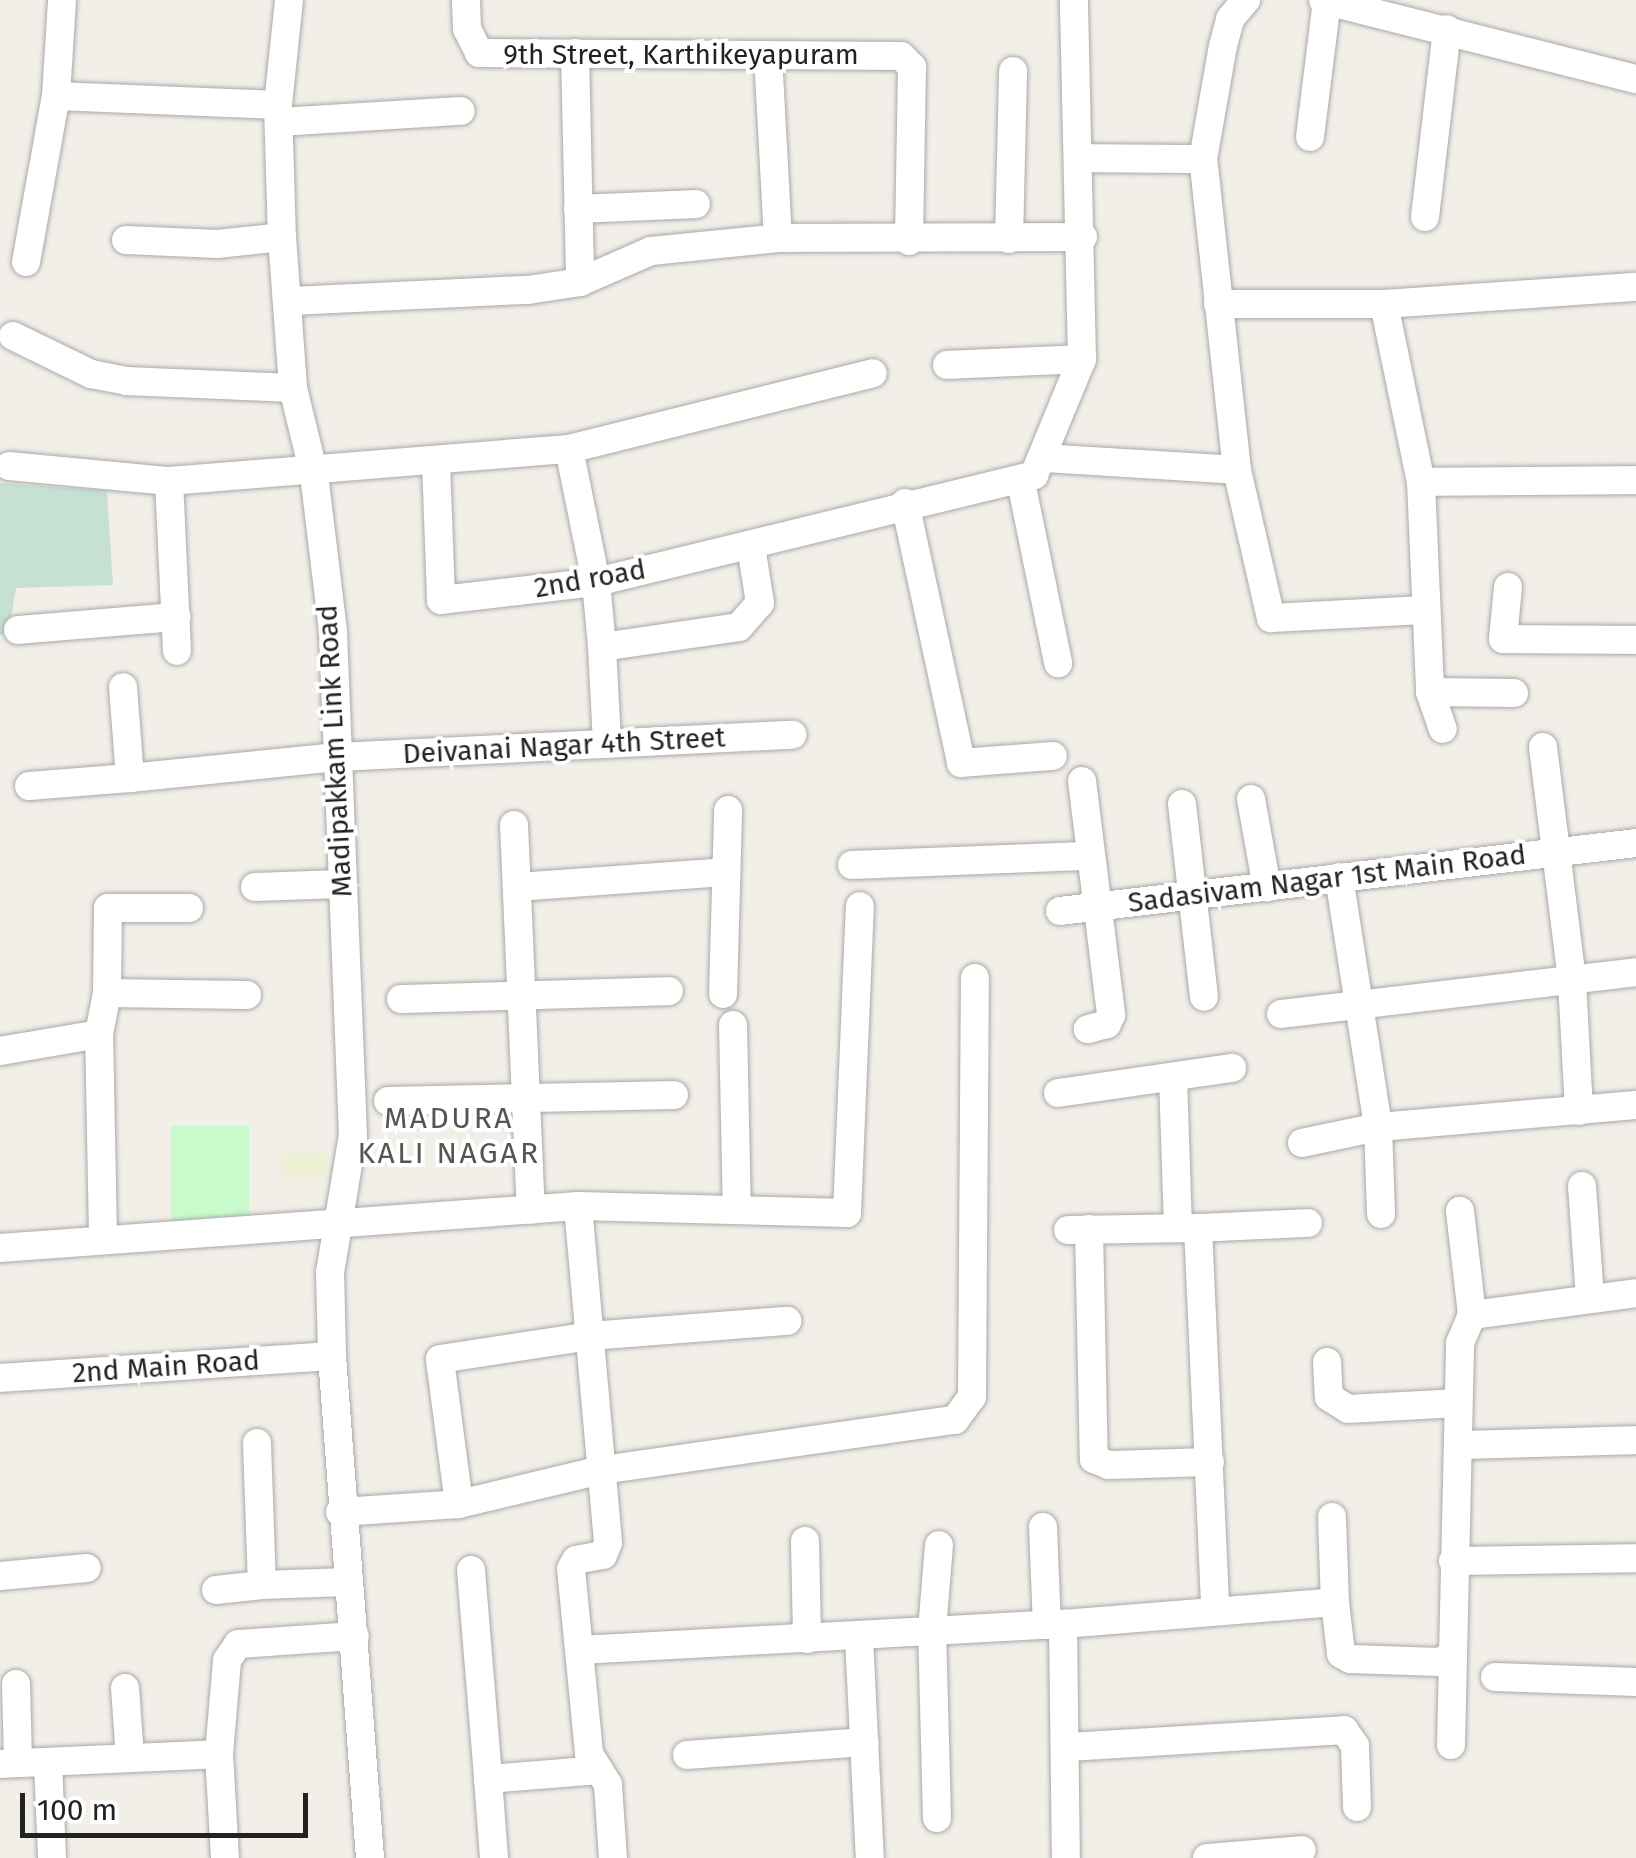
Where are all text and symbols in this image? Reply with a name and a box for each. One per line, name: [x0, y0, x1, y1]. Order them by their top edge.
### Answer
street label: 9th Street, Karthikeyapuram: [503, 38, 859, 72]
street label: 2nd road: [532, 553, 648, 605]
street label: Madipakkam Link Road: [311, 604, 359, 898]
street label: Deivanai Nagar 4th Street: [402, 721, 726, 771]
street label: Sadasivam Nagar 1st Main Road: [1126, 838, 1528, 920]
district label: MADURA KALI NAGAR: [357, 1100, 541, 1170]
street label: 2nd Main Road: [71, 1344, 261, 1390]
scale bar: [25, 1773, 312, 1835]
text: 100 m: [37, 1792, 117, 1828]

